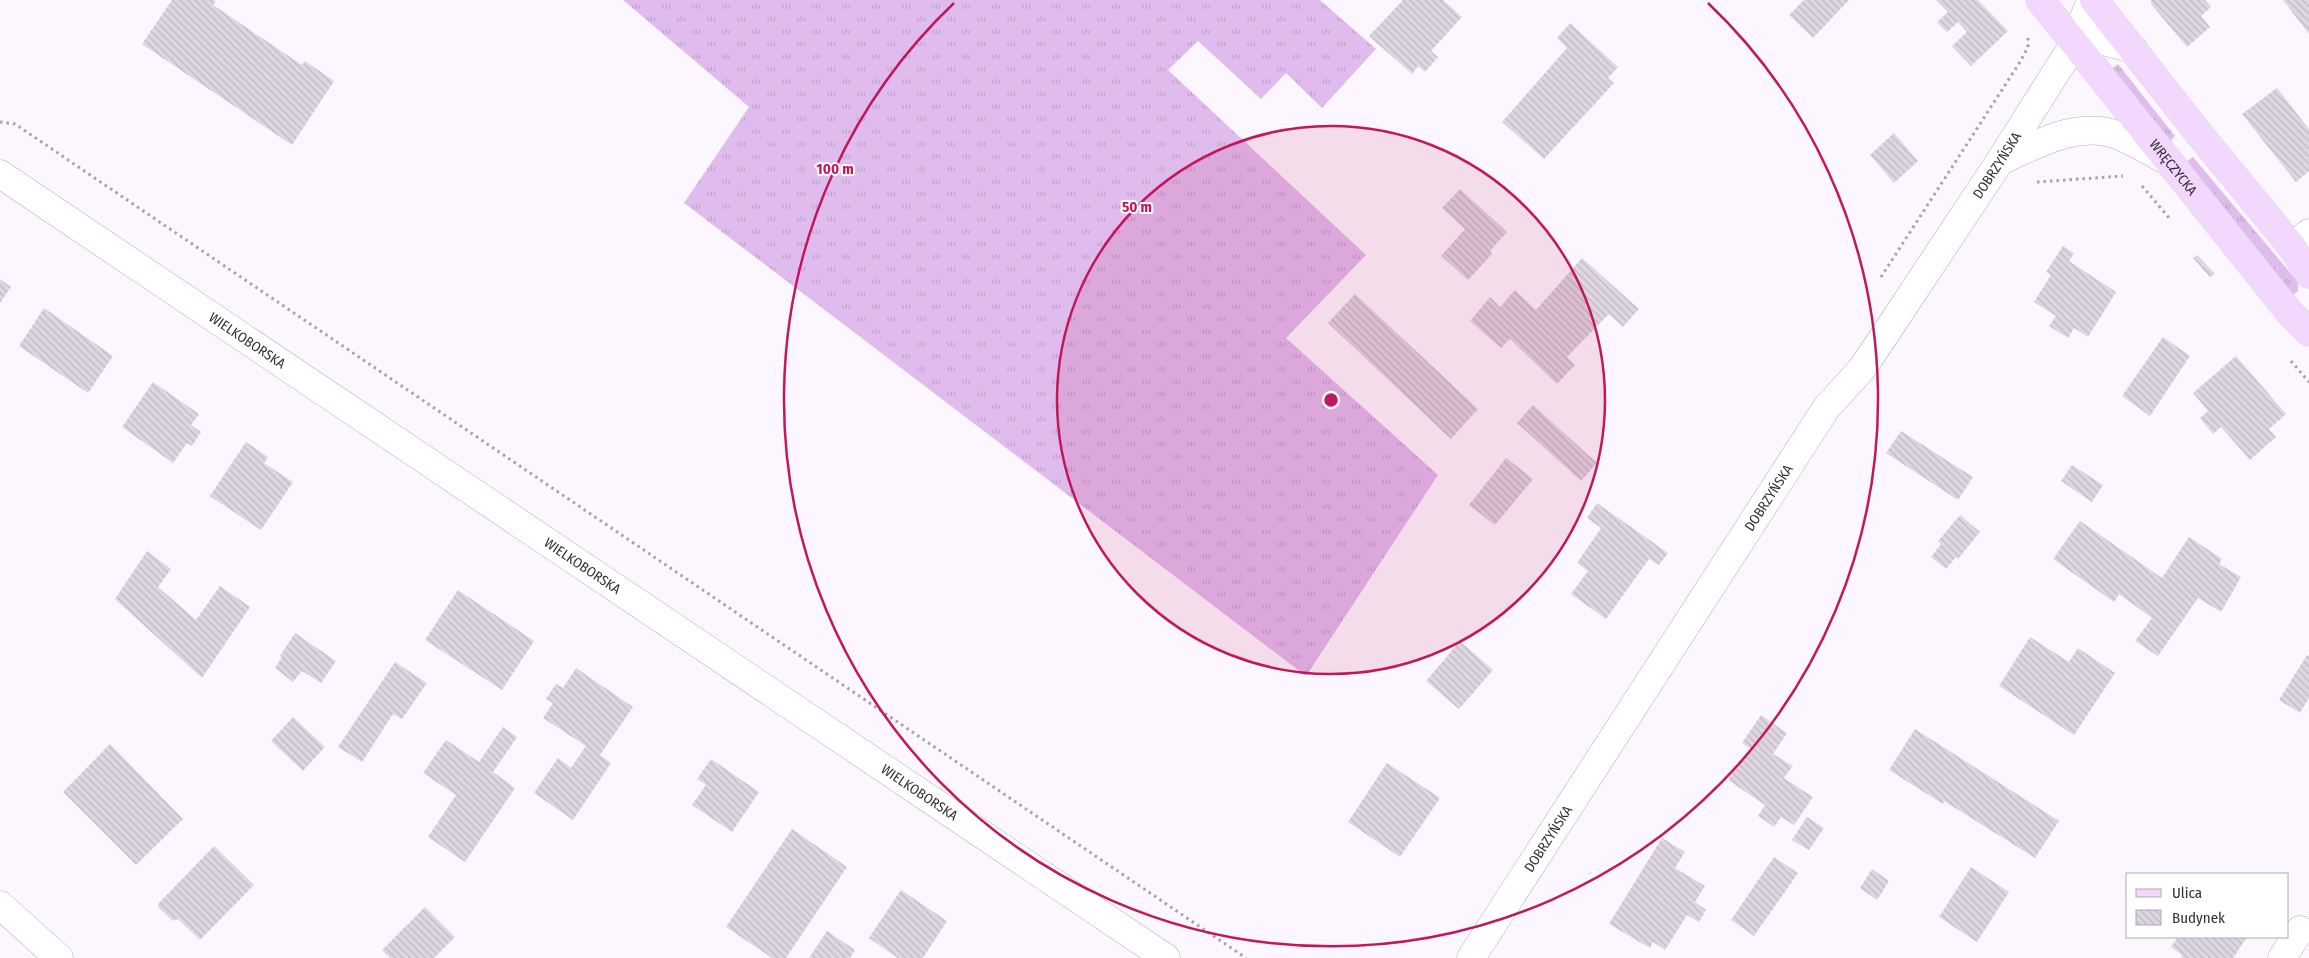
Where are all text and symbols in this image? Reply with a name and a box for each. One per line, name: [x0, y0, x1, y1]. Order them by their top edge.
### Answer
street label: DOBRZYŃSKA: [1969, 129, 2025, 202]
street label: WRĘCZYCKA: [2146, 136, 2201, 199]
text: 100 m: [816, 160, 854, 178]
text: 50 m: [1122, 198, 1152, 216]
street label: WIELKOBORSKA: [205, 309, 289, 373]
centre of rings: [1322, 391, 1340, 409]
street label: DOBRZYŃSKA: [1741, 461, 1797, 535]
street label: WIELKOBORSKA: [541, 534, 624, 598]
street label: WIELKOBORSKA: [878, 761, 961, 825]
street label: DOBRZYŃSKA: [1521, 802, 1577, 876]
legend: [2126, 873, 2289, 938]
text: Ulica: [2172, 884, 2202, 902]
text: Budynek: [2172, 909, 2225, 927]

